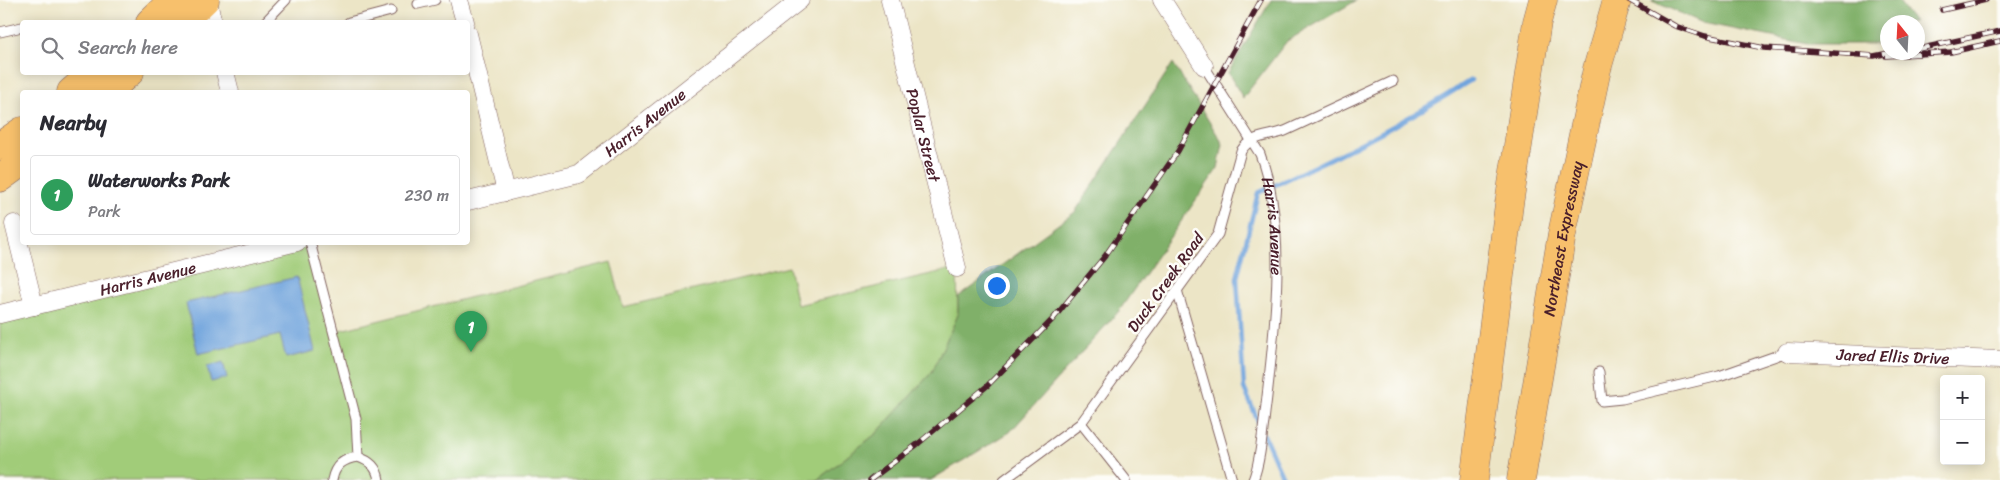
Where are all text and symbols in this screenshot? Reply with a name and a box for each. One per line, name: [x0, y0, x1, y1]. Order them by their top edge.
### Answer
north arrow: [1880, 15, 1925, 60]
search box: [20, 20, 470, 75]
text: Search here: [78, 31, 178, 64]
icon: search: [38, 34, 66, 62]
street label: Harris Avenue: [597, 81, 693, 165]
street label: Poplar Street: [898, 85, 949, 185]
text: Nearby: [40, 104, 106, 142]
street label: Northeast Expressway: [1535, 158, 1592, 319]
text: Waterworks Park: [88, 164, 230, 197]
street label: Harris Avenue: [1253, 174, 1291, 275]
text: 1: [54, 181, 60, 210]
text: 230 m: [404, 181, 449, 210]
text: Park: [88, 197, 121, 226]
street label: Duck Creek Road: [1119, 225, 1213, 339]
street label: Harris Avenue: [96, 253, 199, 304]
your location: [984, 273, 1010, 299]
pin: 1: [455, 311, 487, 352]
street label: Jared Ellis Drive: [1835, 340, 1950, 373]
map controls: [1940, 375, 1985, 465]
button: +: [1940, 375, 1985, 420]
button: −: [1940, 420, 1985, 465]

